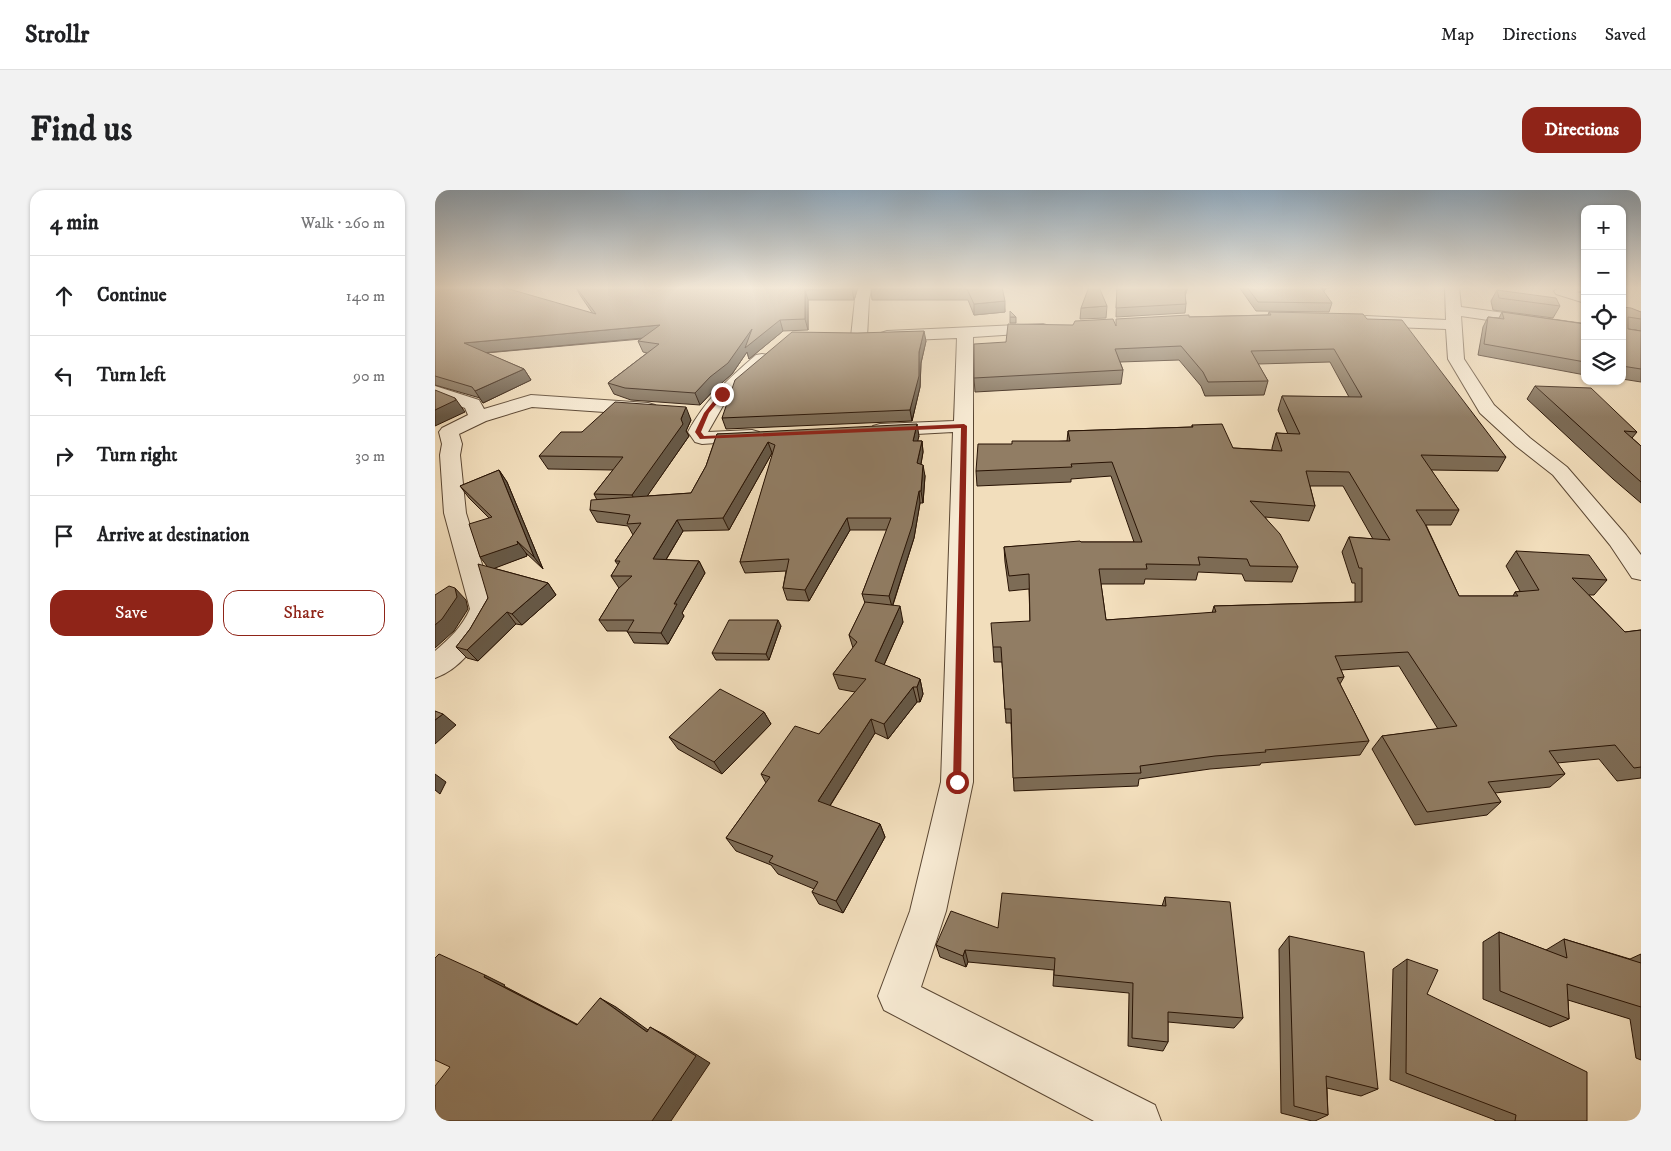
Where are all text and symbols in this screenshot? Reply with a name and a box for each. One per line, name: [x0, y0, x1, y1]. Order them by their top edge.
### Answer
text: Strollr: [25, 20, 89, 50]
text: Map: [1441, 24, 1474, 46]
text: Directions: [1502, 24, 1577, 46]
text: Saved: [1605, 24, 1646, 46]
button: Directions: [1522, 107, 1641, 153]
text: Find us: [30, 108, 132, 152]
map controls: [1581, 205, 1626, 385]
button: +: [1581, 205, 1626, 250]
text: 4 min: [50, 210, 99, 236]
text: Walk · 260 m: [301, 213, 385, 233]
button: −: [1581, 250, 1626, 295]
icon: ahead: [50, 282, 78, 310]
text: Continue: [97, 284, 167, 307]
text: 140 m: [346, 286, 385, 306]
button: locate: [1581, 295, 1626, 340]
button: layers: [1581, 340, 1626, 385]
icon: left: [50, 362, 78, 390]
text: Turn left: [97, 364, 166, 387]
text: 90 m: [353, 366, 385, 386]
route end: [711, 383, 734, 406]
icon: right: [50, 442, 78, 470]
text: Turn right: [97, 444, 177, 467]
text: 30 m: [355, 446, 385, 466]
icon: arrive: [50, 522, 78, 550]
text: Arrive at destination: [97, 524, 249, 547]
button: Save: [50, 590, 213, 636]
button: Share: [223, 590, 385, 636]
route start: [946, 771, 969, 794]

